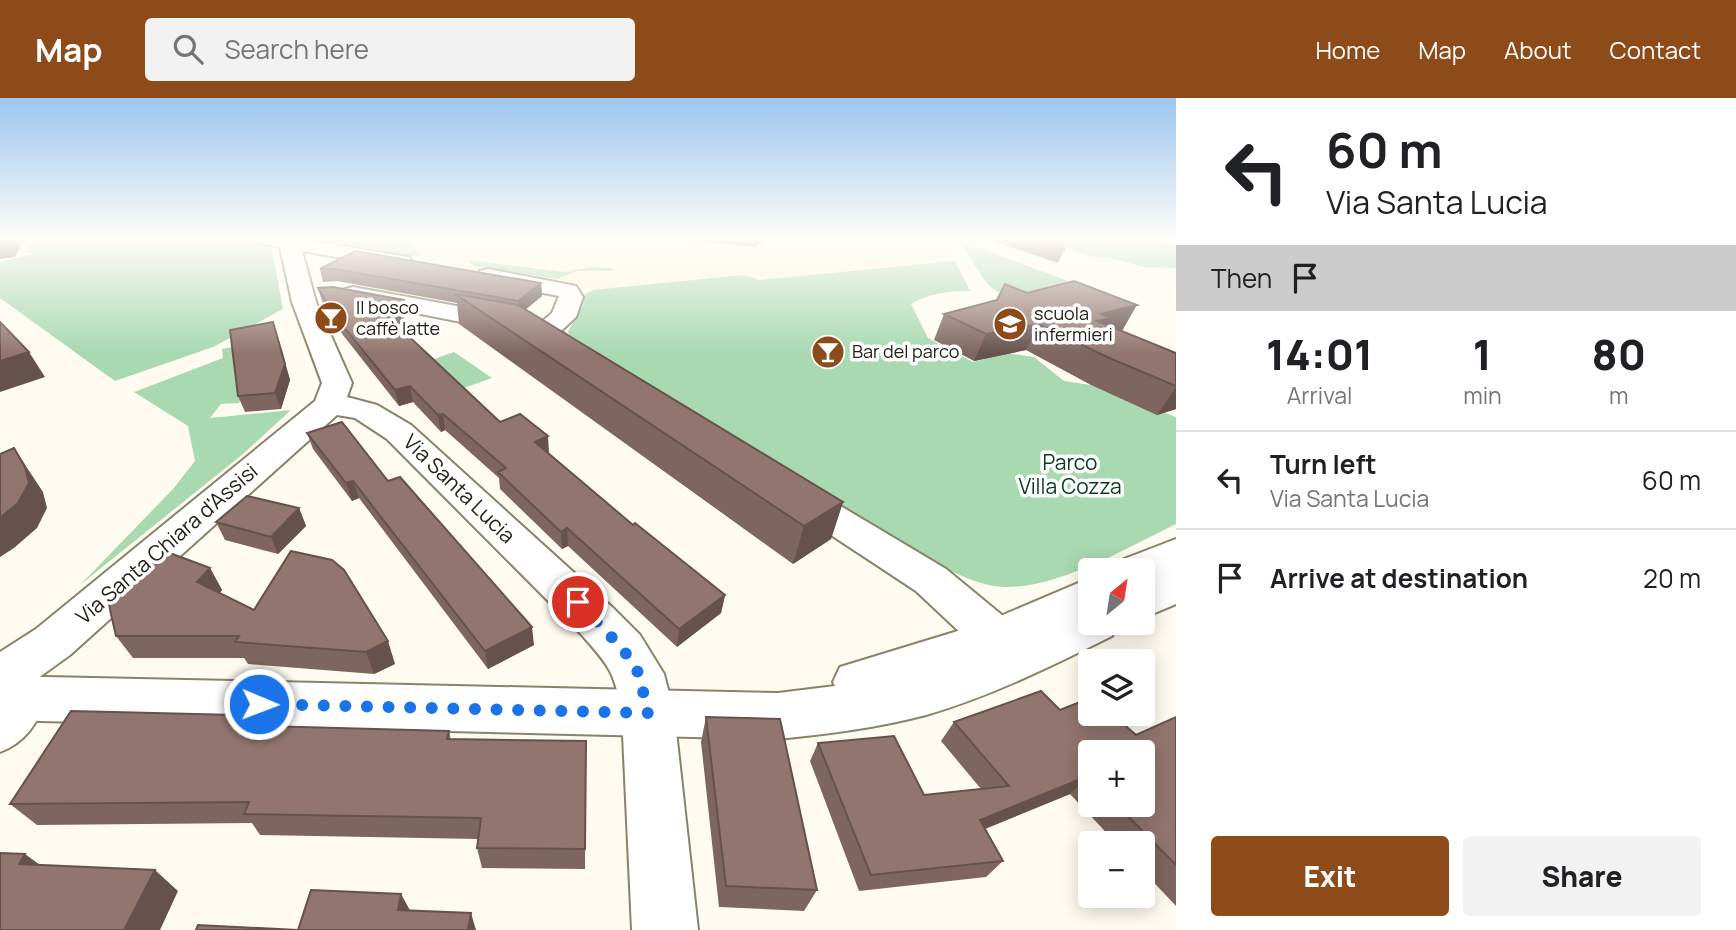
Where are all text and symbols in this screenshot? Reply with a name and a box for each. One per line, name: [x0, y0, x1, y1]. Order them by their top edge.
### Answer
search box: [145, 18, 635, 81]
text: Map: [35, 27, 103, 72]
icon: search: [169, 30, 207, 68]
text: Search here: [225, 31, 369, 67]
text: Home: [1315, 33, 1380, 66]
text: Map: [1418, 33, 1466, 66]
text: About: [1504, 33, 1572, 66]
text: Contact: [1610, 33, 1701, 66]
text: 60 m: [1326, 116, 1443, 183]
icon: left: [1211, 126, 1302, 217]
text: Via Santa Lucia: [1326, 180, 1548, 224]
icon: arrive: [1286, 259, 1324, 297]
text: Then: [1211, 260, 1272, 296]
place label: Il bosco caffè latte: [356, 295, 440, 340]
bar icon: Il bosco caffè latte: [312, 299, 350, 337]
place label: scuola infermieri: [1034, 301, 1113, 346]
school or university icon: scuola infermieri: [991, 305, 1029, 343]
text: 14:01: [1266, 325, 1373, 383]
text: 1: [1473, 325, 1492, 383]
text: 80: [1592, 325, 1646, 383]
bar icon: Bar del parco: [809, 333, 847, 371]
place label: Bar del parco: [852, 339, 959, 363]
text: Arrival: [1287, 379, 1352, 411]
text: min: [1463, 379, 1502, 411]
text: m: [1609, 379, 1629, 411]
street label: Via Santa Lucia: [398, 428, 522, 549]
text: Turn left: [1270, 446, 1377, 482]
park label: Parco Villa Cozza: [1018, 448, 1122, 500]
street label: Via Santa Chiara d'Assisi: [70, 457, 263, 630]
icon: left: [1211, 461, 1249, 499]
text: 60 m: [1642, 462, 1701, 498]
text: Via Santa Lucia: [1270, 482, 1429, 514]
north arrow: [1078, 558, 1155, 635]
map controls: [1078, 558, 1155, 908]
icon: arrive: [1211, 559, 1249, 597]
text: Arrive at destination: [1270, 560, 1528, 596]
text: 20 m: [1643, 560, 1701, 596]
pin: [548, 572, 608, 632]
icon: arrive: [559, 583, 597, 621]
button: layers: [1078, 649, 1155, 726]
position arrow: [222, 667, 296, 741]
button: +: [1078, 740, 1155, 817]
button: −: [1078, 831, 1155, 908]
button: Exit: [1211, 836, 1449, 916]
button: Share: [1463, 836, 1701, 916]

